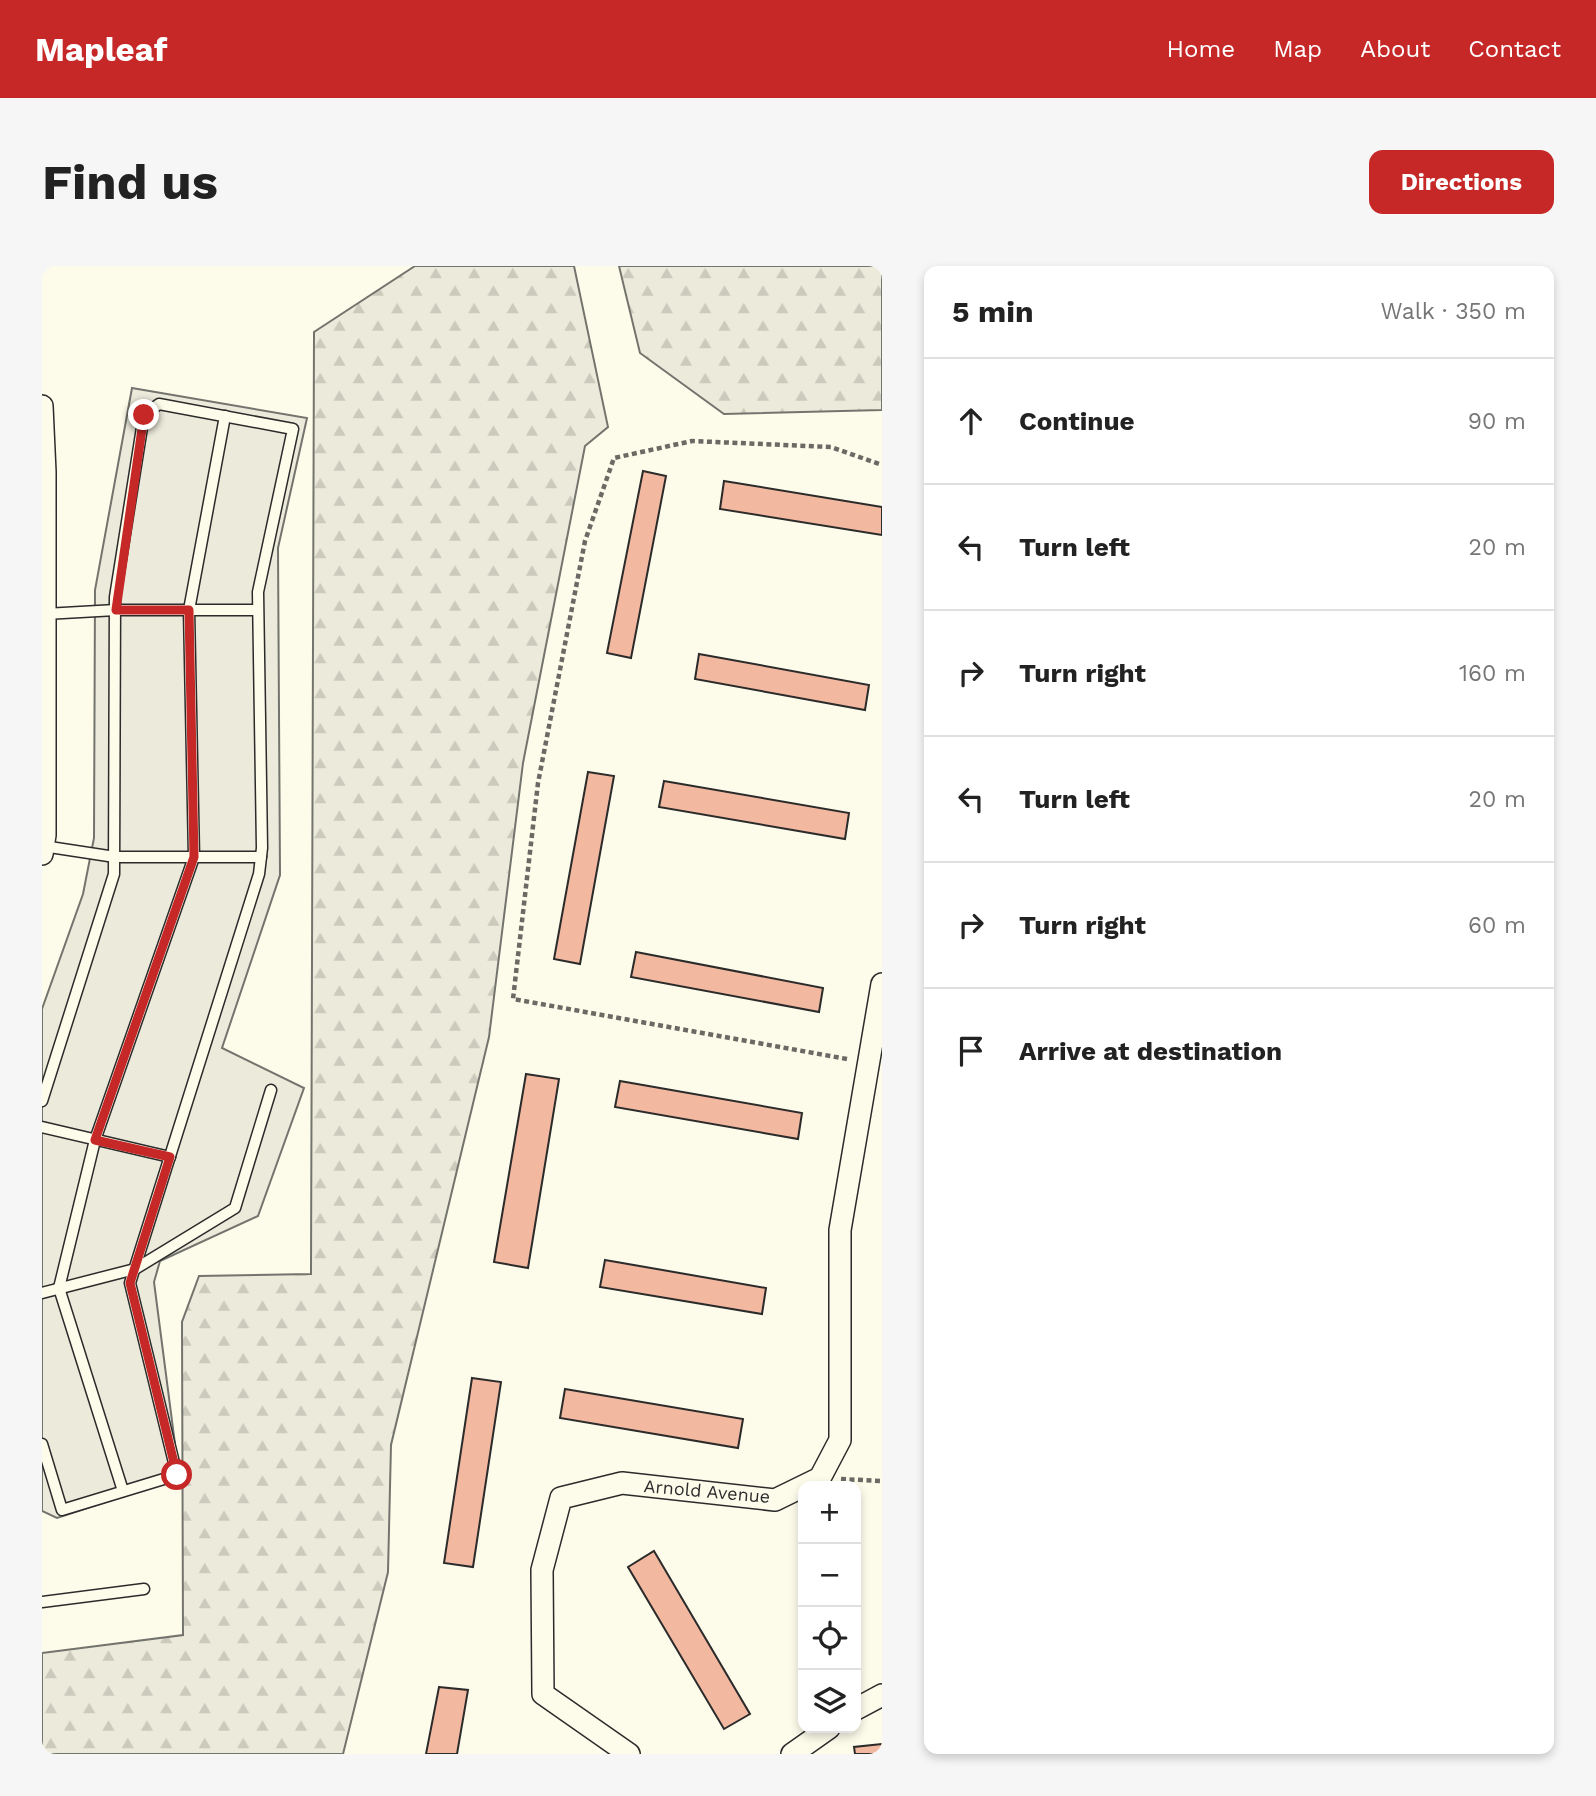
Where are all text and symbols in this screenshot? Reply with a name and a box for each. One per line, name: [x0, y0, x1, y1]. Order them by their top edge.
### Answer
text: Mapleaf: [35, 30, 167, 69]
text: Home: [1167, 35, 1235, 63]
text: Map: [1273, 35, 1322, 63]
text: About: [1360, 35, 1430, 63]
text: Contact: [1468, 35, 1561, 63]
button: Directions: [1369, 150, 1554, 214]
text: Find us: [42, 153, 218, 211]
text: 5 min: [952, 294, 1034, 329]
text: Walk · 350 m: [1380, 298, 1526, 325]
route end: [128, 399, 159, 430]
icon: ahead: [952, 402, 990, 440]
text: Continue: [1019, 406, 1135, 436]
text: 90 m: [1468, 408, 1526, 435]
icon: left: [952, 528, 990, 566]
text: Turn left: [1019, 532, 1130, 562]
text: 20 m: [1469, 534, 1526, 561]
icon: right: [952, 654, 990, 692]
text: Turn right: [1019, 658, 1146, 688]
text: 160 m: [1459, 660, 1526, 687]
icon: left: [952, 780, 990, 818]
text: Turn left: [1019, 784, 1130, 814]
text: 20 m: [1469, 786, 1526, 813]
icon: right: [952, 906, 990, 944]
text: Turn right: [1019, 910, 1146, 940]
text: 60 m: [1468, 912, 1526, 939]
icon: arrive: [952, 1032, 990, 1070]
text: Arrive at destination: [1019, 1036, 1282, 1066]
route start: [161, 1459, 192, 1490]
street label: Arnold Avenue: [643, 1475, 771, 1507]
map controls: [798, 1481, 861, 1733]
button: +: [798, 1481, 861, 1544]
button: −: [798, 1544, 861, 1607]
button: locate: [798, 1607, 861, 1670]
button: layers: [798, 1670, 861, 1733]

